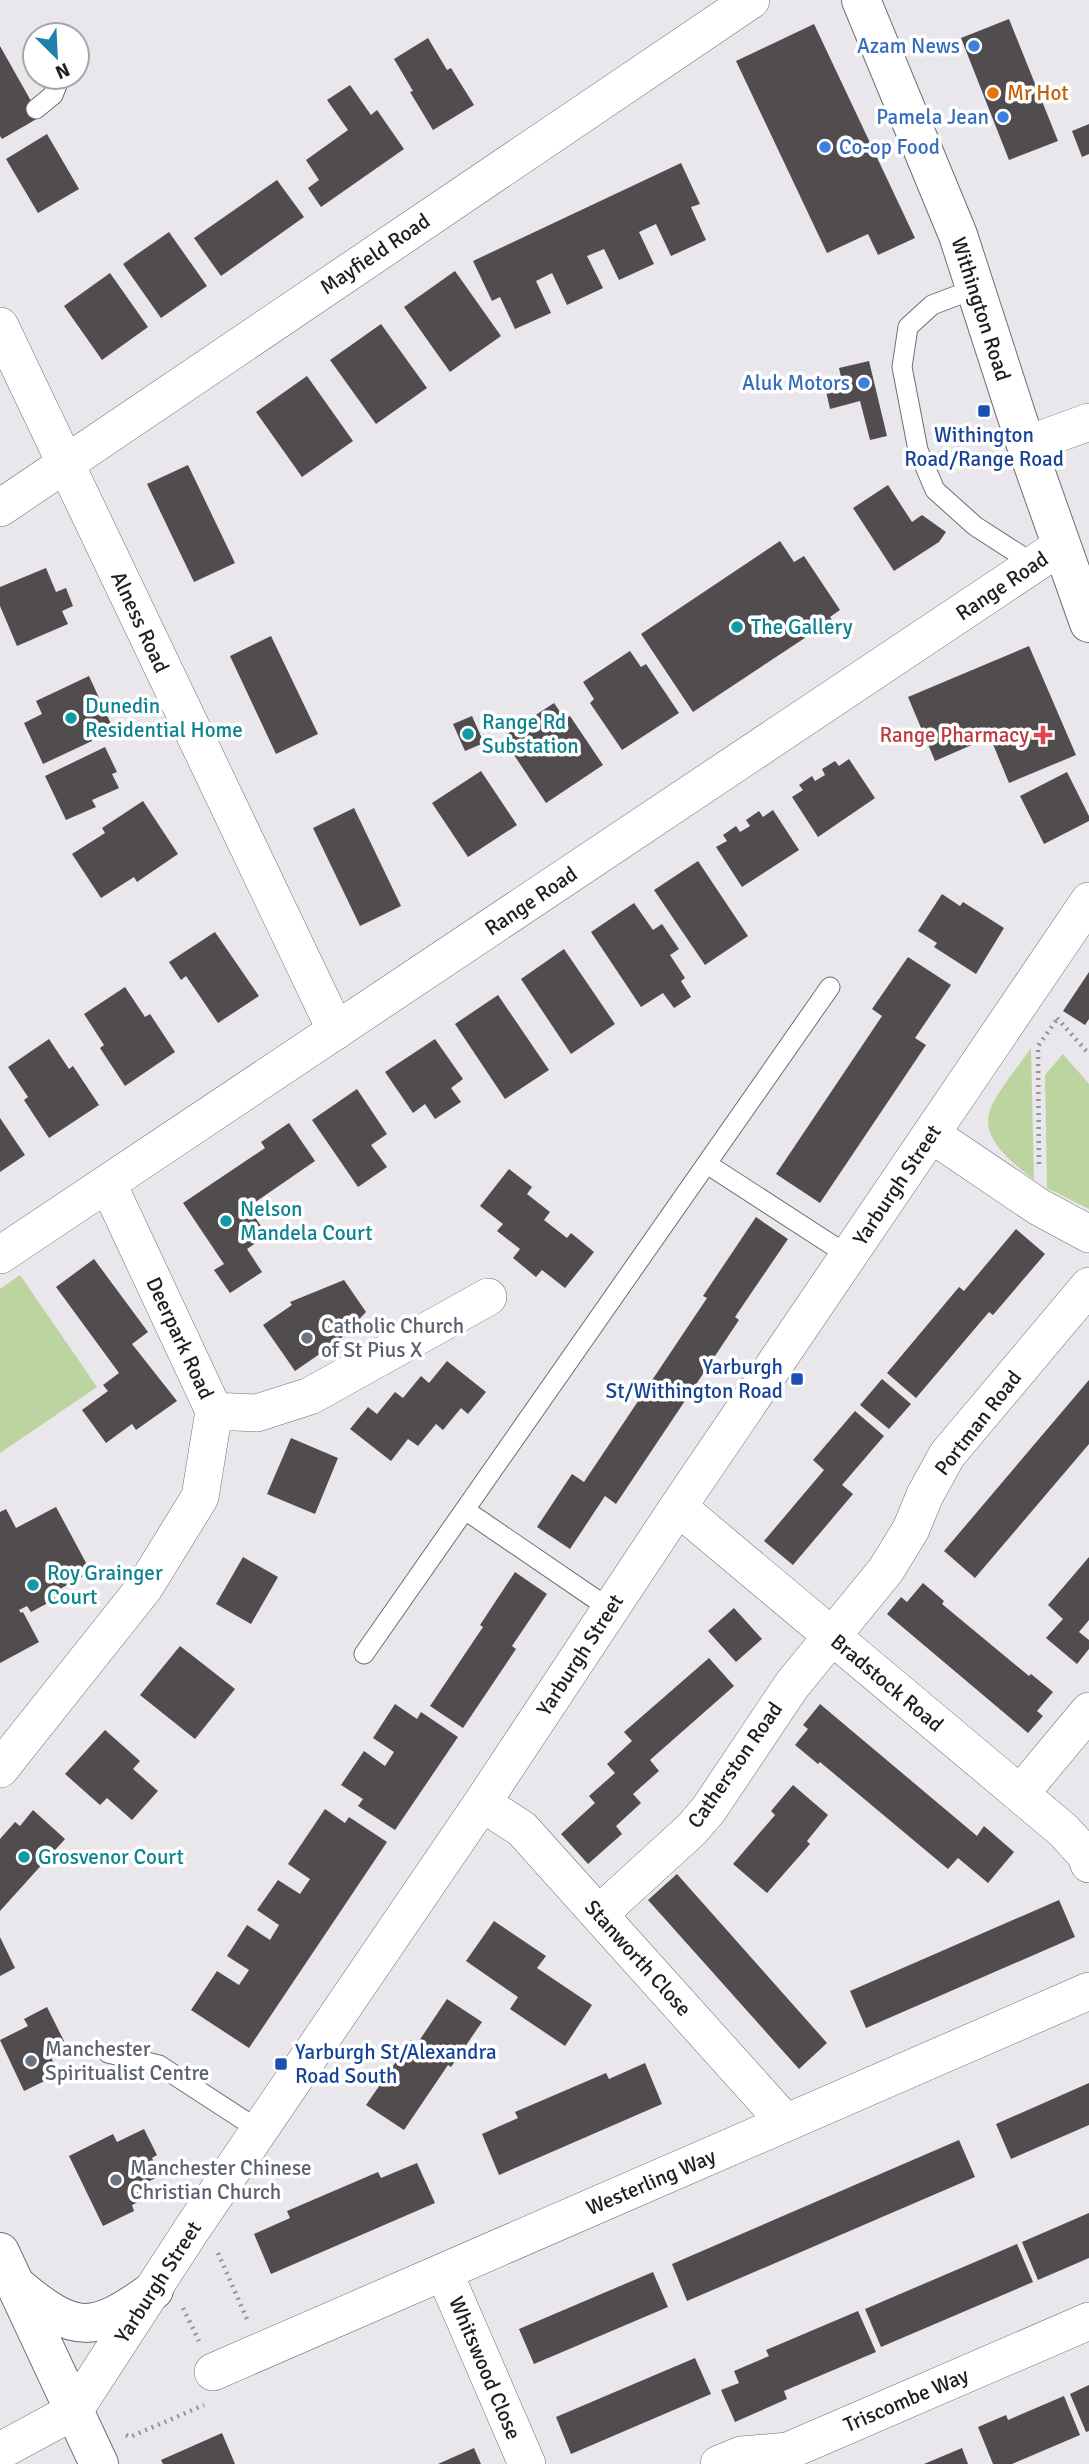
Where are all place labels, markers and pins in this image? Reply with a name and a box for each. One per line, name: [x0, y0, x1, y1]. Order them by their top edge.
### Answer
place label: Azam News: [857, 33, 960, 59]
marker: Azam News: [966, 38, 982, 54]
place label: Mr Hot: [1007, 80, 1069, 106]
marker: Mr Hot: [985, 85, 1001, 101]
place label: Pamela Jean: [876, 104, 989, 130]
marker: Pamela Jean: [995, 109, 1011, 125]
place label: Co-op Food: [839, 134, 940, 160]
marker: Co-op Food: [817, 139, 833, 155]
place label: Aluk Motors: [742, 370, 850, 396]
marker: Aluk Motors: [856, 375, 872, 391]
marker: Withington Road/Range Road: [976, 403, 992, 419]
place label: Withington Road/Range Road: [904, 422, 1064, 472]
place label: The Gallery: [751, 614, 853, 640]
marker: The Gallery: [729, 619, 745, 635]
place label: Dunedin Residential Home: [85, 693, 243, 743]
place label: Range Rd Substation: [482, 709, 579, 759]
marker: Dunedin Residential Home: [63, 710, 79, 726]
place label: Range Pharmacy: [879, 722, 1029, 748]
marker: Range Rd Substation: [460, 726, 476, 742]
marker: Range Pharmacy: [1035, 727, 1051, 743]
place label: Nelson Mandela Court: [240, 1196, 373, 1246]
marker: Nelson Mandela Court: [218, 1213, 234, 1229]
place label: Catholic Church of St Pius X: [321, 1313, 464, 1363]
marker: Catholic Church of St Pius X: [299, 1330, 315, 1346]
place label: Yarburgh St/Withington Road: [606, 1354, 783, 1404]
marker: Yarburgh St/Withington Road: [789, 1371, 805, 1387]
place label: Roy Grainger Court: [47, 1560, 163, 1610]
marker: Roy Grainger Court: [25, 1577, 41, 1593]
place label: Grosvenor Court: [38, 1844, 184, 1870]
marker: Grosvenor Court: [16, 1849, 32, 1865]
place label: Manchester Spiritualist Centre: [45, 2036, 209, 2086]
place label: Yarburgh St/Alexandra Road South: [295, 2039, 497, 2089]
marker: Manchester Spiritualist Centre: [23, 2053, 39, 2069]
marker: Yarburgh St/Alexandra Road South: [273, 2056, 289, 2072]
place label: Manchester Chinese Christian Church: [130, 2155, 312, 2205]
marker: Manchester Chinese Christian Church: [108, 2172, 124, 2188]

